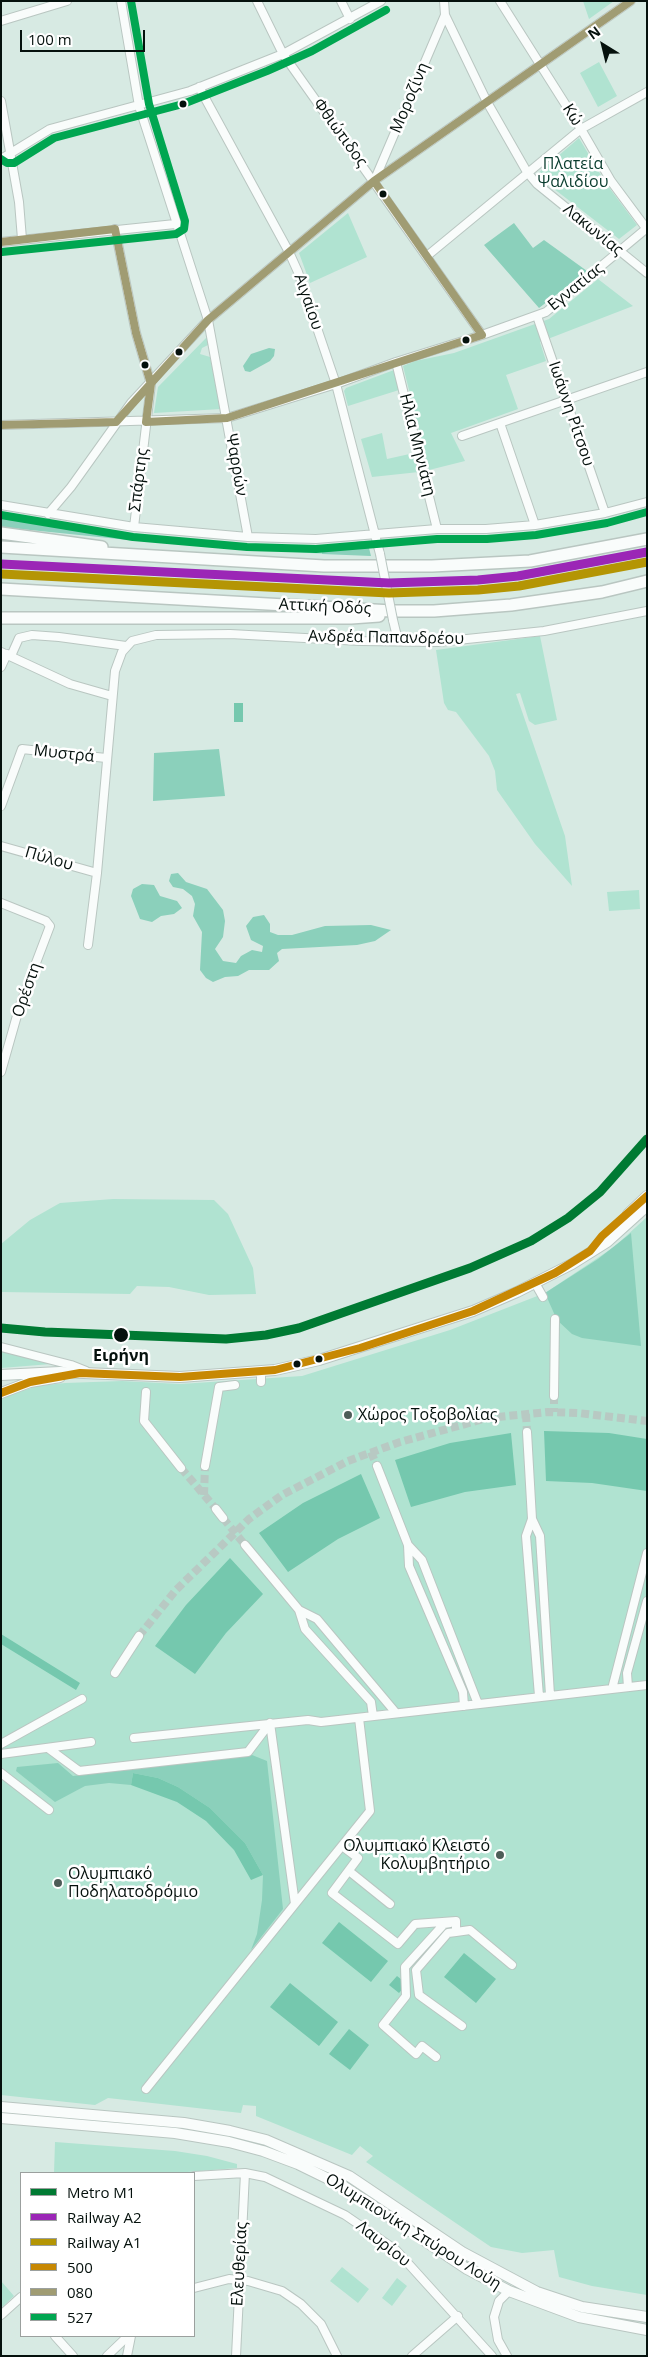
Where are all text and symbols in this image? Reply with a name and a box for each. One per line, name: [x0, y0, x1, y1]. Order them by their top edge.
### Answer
scale bar: [22, 20, 148, 52]
north arrow: [578, 20, 628, 70]
text: N: [584, 21, 604, 43]
text: 100 m: [28, 29, 72, 49]
street label: Μοροζίνη: [387, 60, 433, 136]
street label: Φθιώτιδος: [309, 95, 371, 171]
unlabelled marker: [178, 99, 188, 109]
street label: Κώ: [558, 101, 586, 129]
park label: Πλατεία Ψαλιδίου: [538, 154, 608, 192]
unlabelled marker: [378, 189, 388, 199]
street label: Λακωνίας: [559, 200, 627, 260]
street label: Εγνατίας: [544, 259, 608, 315]
street label: Αιγαίου: [289, 271, 327, 333]
unlabelled marker: [461, 335, 471, 345]
unlabelled marker: [174, 347, 184, 357]
street label: Ιωάννη Ρίτσου: [544, 359, 598, 469]
unlabelled marker: [140, 360, 150, 370]
street label: Ηλία Μηνιάτη: [395, 392, 439, 498]
street label: Ψαρρών: [221, 432, 251, 498]
street label: Σπάρτης: [126, 447, 152, 513]
street label: Αττική Οδός: [278, 595, 372, 619]
street label: Ανδρέα Παπανδρέου: [308, 627, 464, 649]
street label: Μυστρά: [33, 741, 95, 767]
street label: Πύλου: [23, 843, 75, 875]
street label: Ορέστη: [9, 960, 45, 1020]
marker: Ειρήνη: [112, 1326, 130, 1344]
place label: Ειρήνη: [93, 1346, 149, 1366]
unlabelled marker: [314, 1354, 324, 1364]
unlabelled marker: [292, 1359, 302, 1369]
place label: Χώρος Τοξοβολίας: [358, 1405, 498, 1425]
marker: Χώρος Τοξοβολίας: [342, 1409, 354, 1421]
place label: Ολυμπιακό Κλειστό Κολυμβητήριο: [343, 1836, 490, 1874]
marker: Ολυμπιακό Κλειστό Κολυμβητήριο: [494, 1849, 506, 1861]
place label: Ολυμπιακό Ποδηλατοδρόμιο: [68, 1864, 198, 1902]
marker: Ολυμπιακό Ποδηλατοδρόμιο: [52, 1877, 64, 1889]
street label: Ολυμπιονίκη Σπύρου Λούη: [321, 2170, 505, 2294]
legend: [20, 2172, 195, 2337]
text: Metro Μ1: [67, 2182, 135, 2202]
text: Railway A2: [67, 2207, 142, 2227]
street label: Λαυρίου: [352, 2217, 414, 2271]
street label: Ελευθερίας: [228, 2221, 252, 2307]
text: Railway A1: [67, 2232, 142, 2252]
text: 500: [67, 2257, 93, 2277]
text: 080: [67, 2282, 93, 2302]
text: 527: [67, 2307, 93, 2327]

